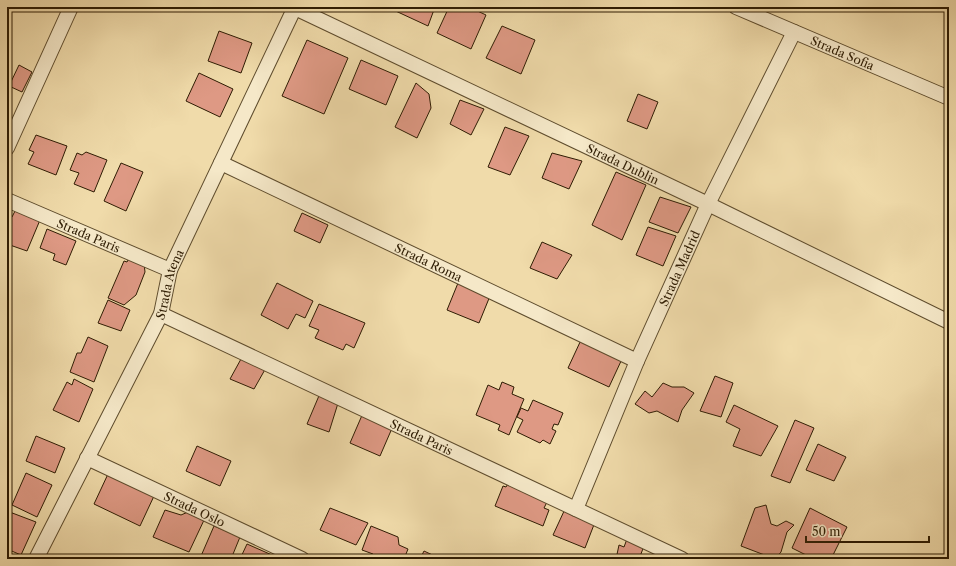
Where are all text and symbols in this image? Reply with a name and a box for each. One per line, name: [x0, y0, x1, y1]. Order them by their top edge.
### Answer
street label: Strada Sofia: [808, 32, 877, 73]
street label: Strada Dublin: [584, 140, 662, 187]
street label: Strada Paris: [55, 215, 123, 255]
street label: Strada Madrid: [655, 227, 703, 308]
street label: Strada Roma: [392, 239, 465, 285]
street label: Strada Atena: [152, 246, 187, 322]
street label: Strada Paris: [388, 415, 455, 458]
street label: Strada Oslo: [162, 488, 228, 529]
scale bar: [806, 518, 929, 544]
text: 50 m: [812, 524, 841, 539]

